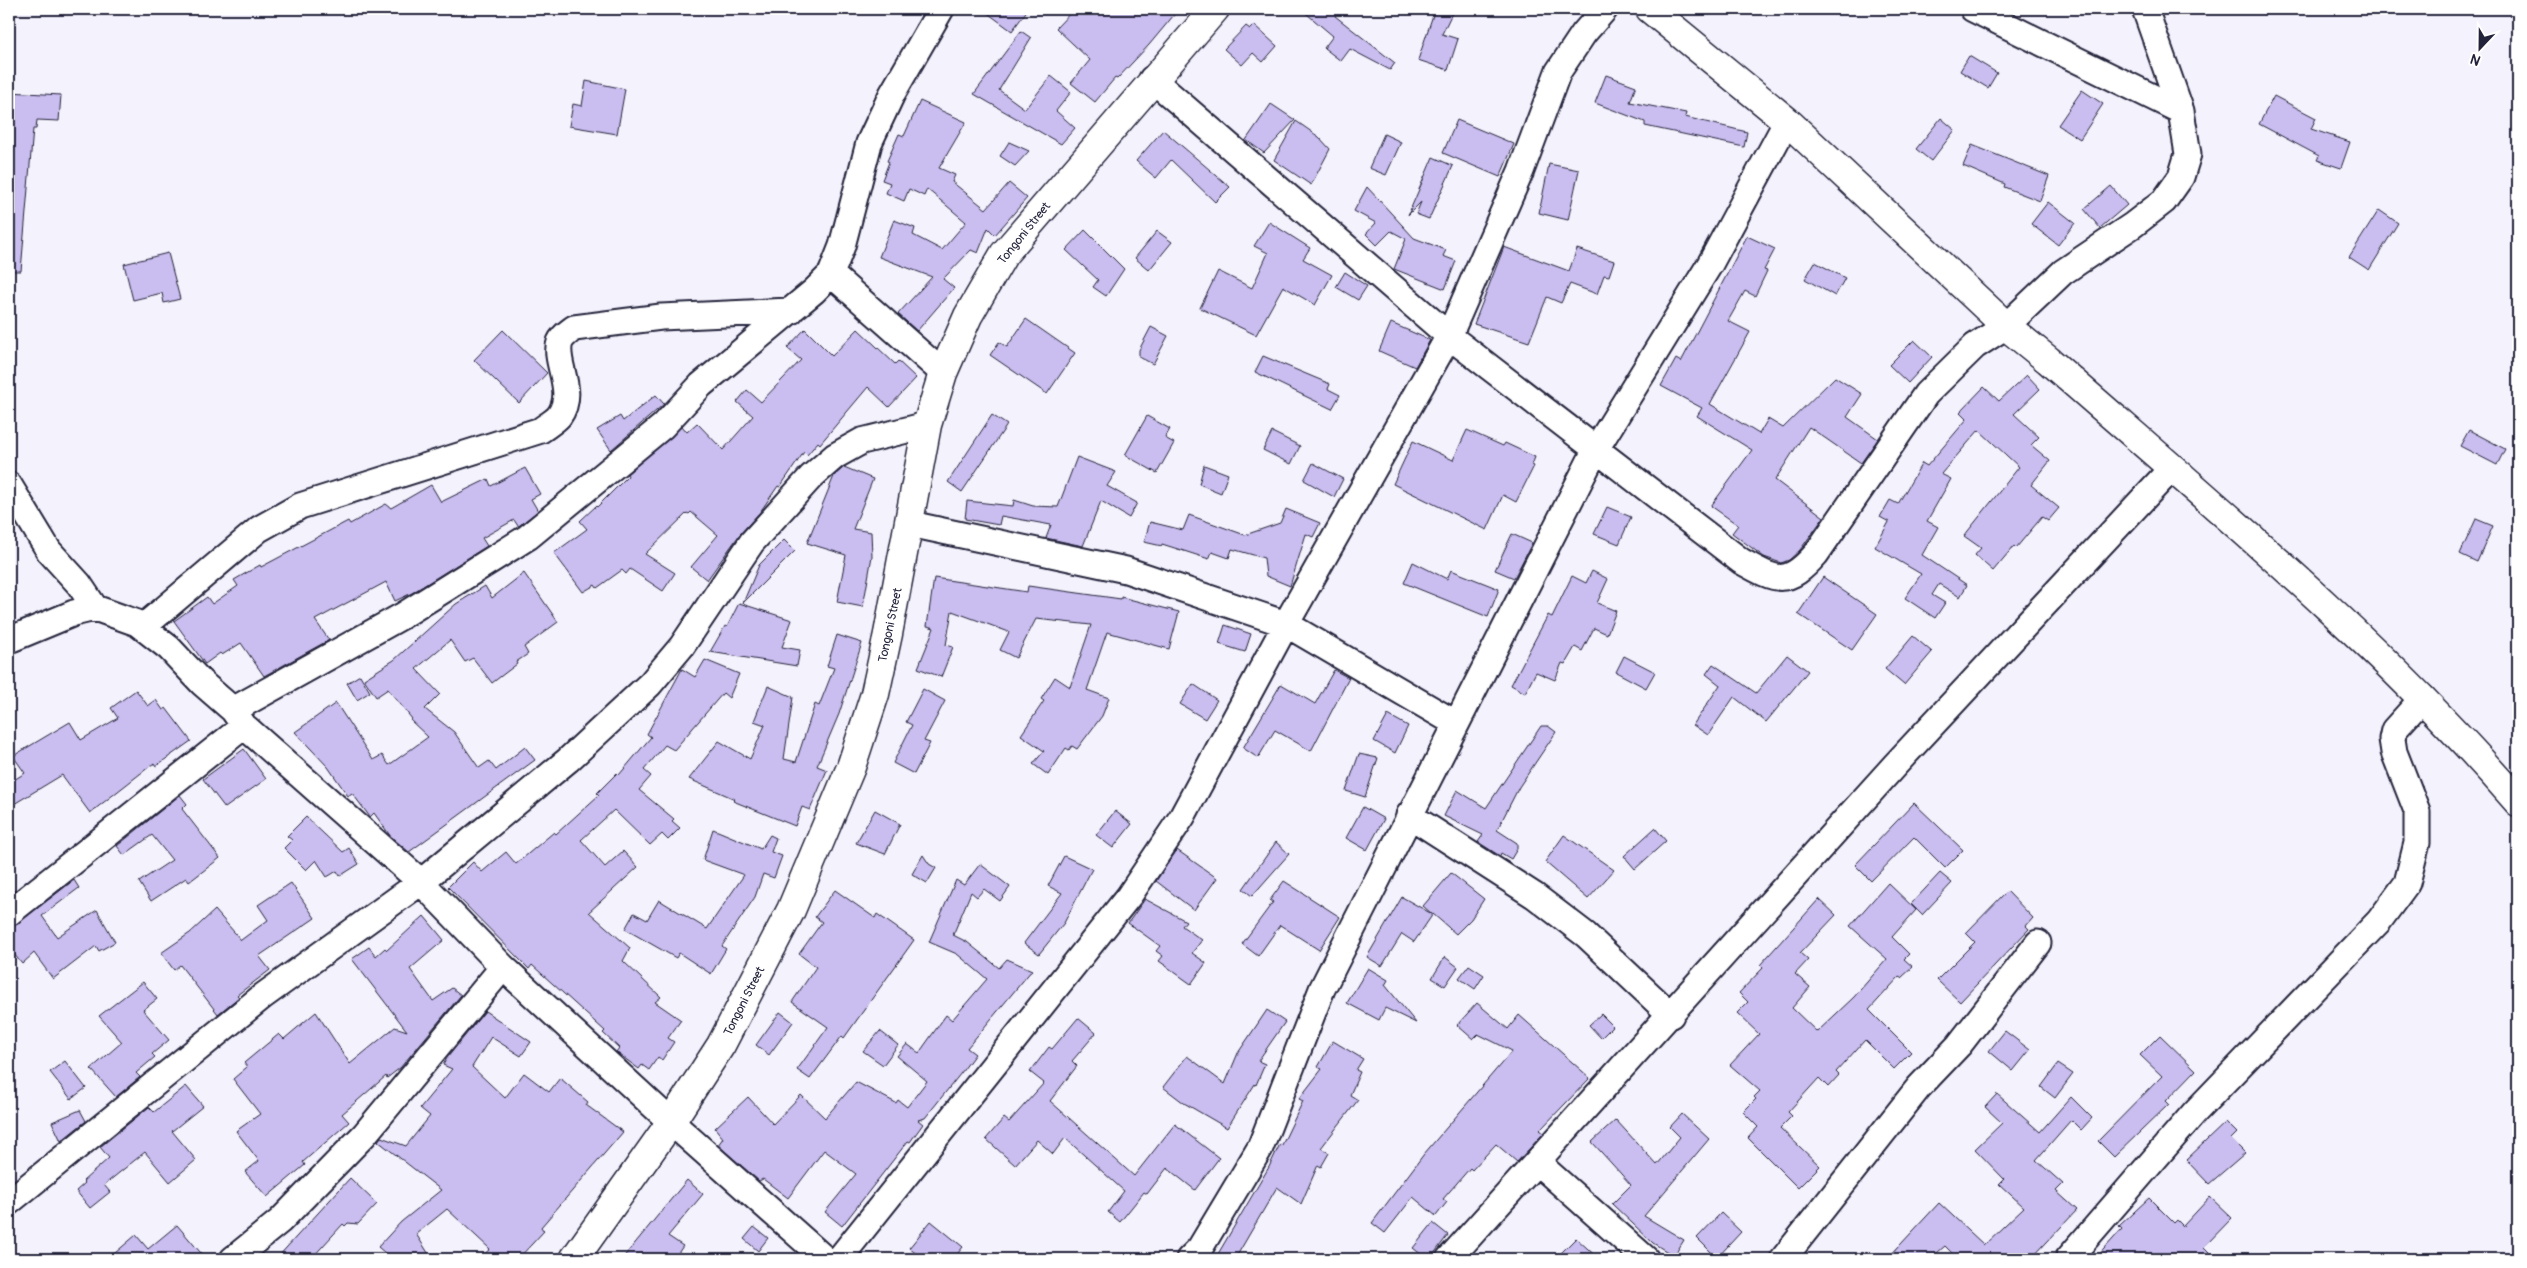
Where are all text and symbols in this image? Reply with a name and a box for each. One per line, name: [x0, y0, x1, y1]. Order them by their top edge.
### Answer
north arrow: [2454, 22, 2504, 72]
text: N: [2468, 50, 2483, 69]
street label: Tongoni Street: [995, 199, 1054, 267]
street label: Tongoni Street: [875, 586, 906, 664]
street label: Tongoni Street: [721, 964, 768, 1038]

